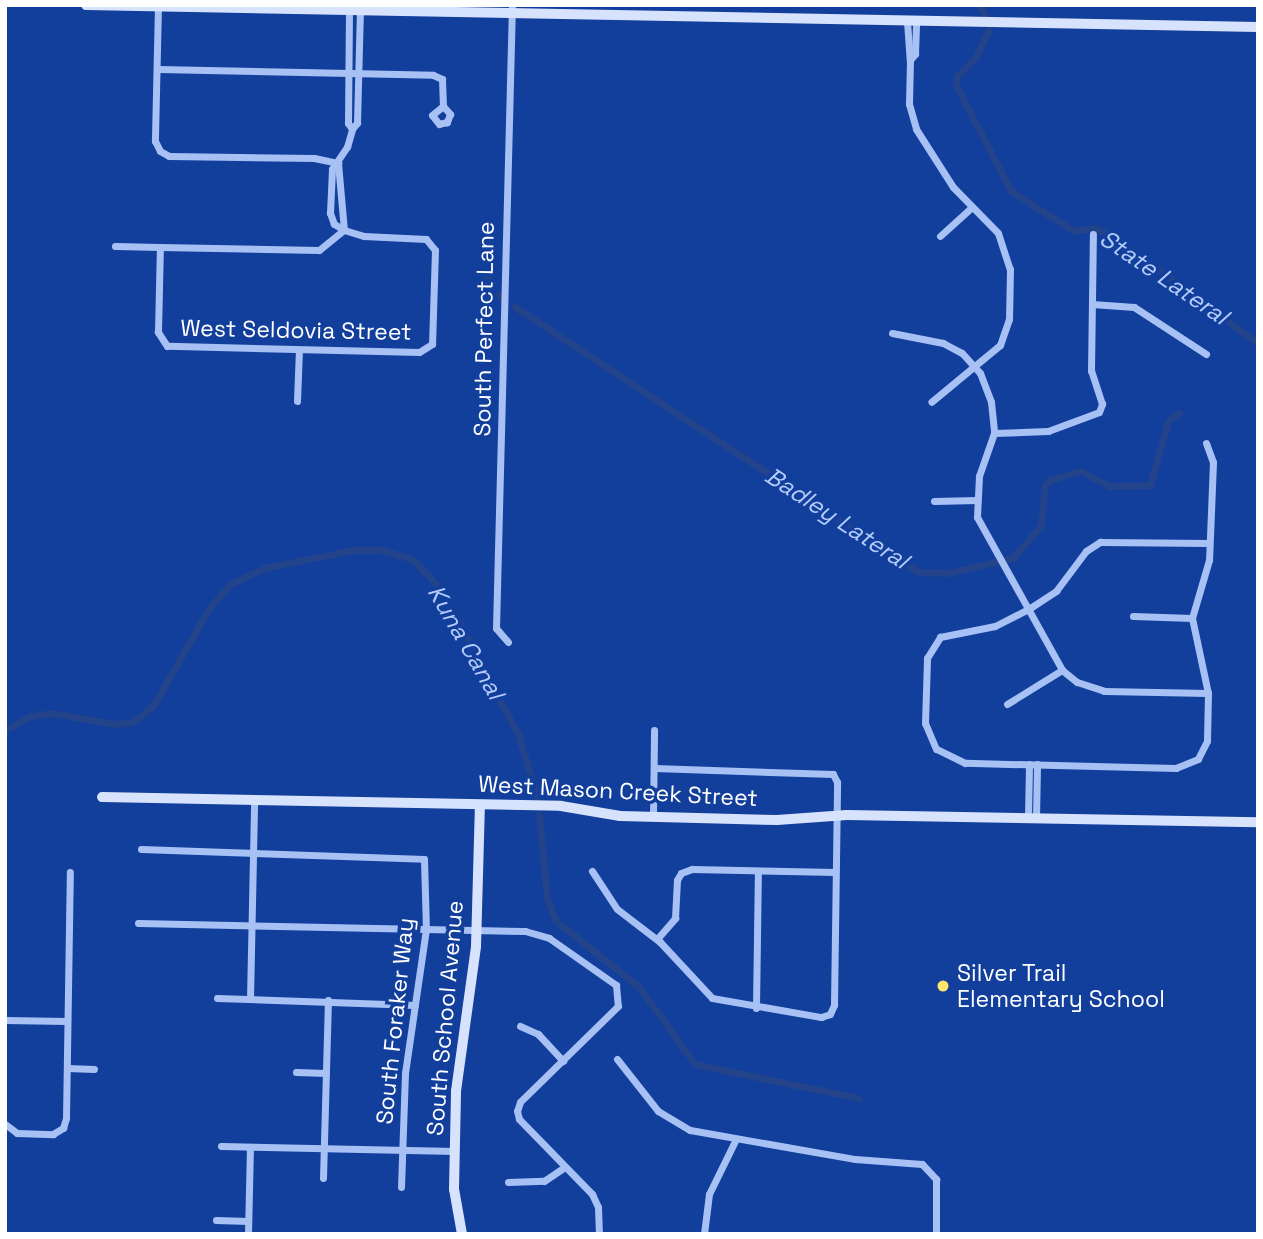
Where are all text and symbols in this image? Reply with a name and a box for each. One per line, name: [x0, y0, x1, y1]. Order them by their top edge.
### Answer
street label: South Perfect Lane: [468, 221, 500, 437]
water label: State Lateral: [1094, 223, 1234, 331]
street label: West Seldovia Street: [180, 314, 412, 346]
water label: Badley Lateral: [760, 461, 914, 575]
water label: Kuna Canal: [422, 580, 510, 704]
street label: West Mason Creek Street: [477, 770, 759, 812]
street label: South School Avenue: [421, 899, 469, 1137]
street label: South Foraker Way: [370, 916, 420, 1126]
place label: Silver Trail Elementary School: [957, 959, 1165, 1013]
marker: Silver Trail Elementary School: [935, 978, 951, 994]

